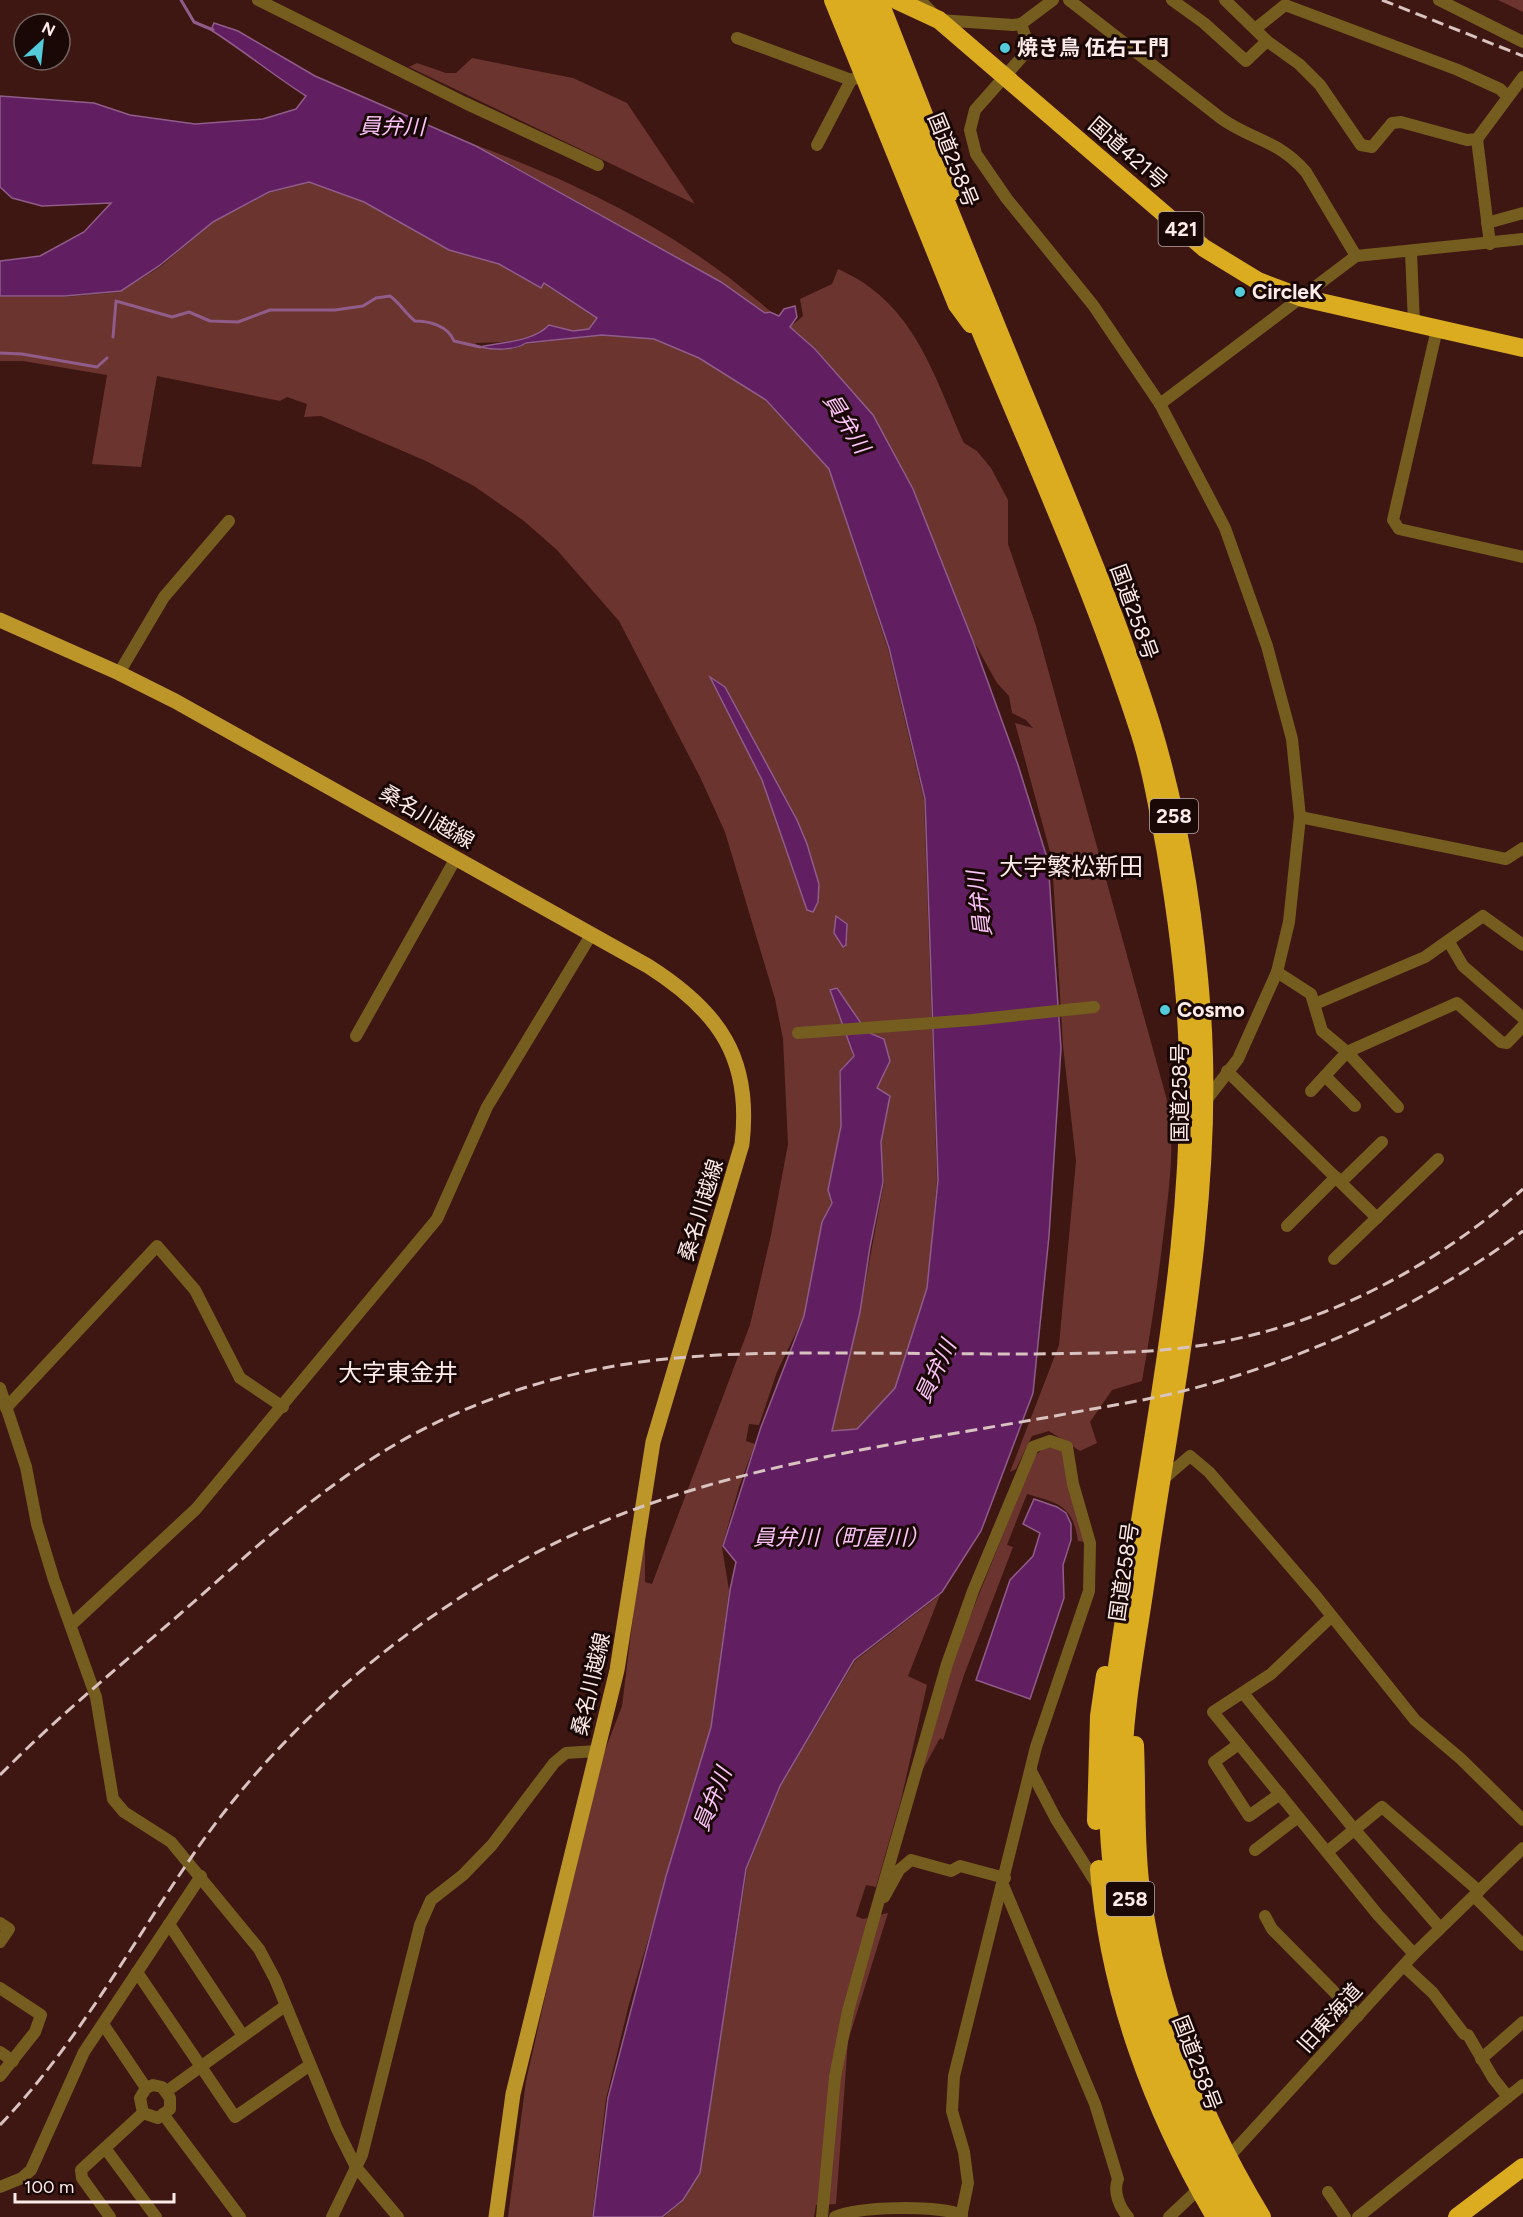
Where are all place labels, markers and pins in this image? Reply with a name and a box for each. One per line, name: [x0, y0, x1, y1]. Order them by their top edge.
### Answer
place label: 焼き鳥 伍右エ門: [1017, 35, 1169, 60]
marker: 焼き鳥 伍右エ門: [998, 41, 1012, 55]
place label: CircleK: [1252, 279, 1323, 304]
marker: CircleK: [1233, 285, 1247, 299]
place label: Cosmo: [1177, 997, 1245, 1022]
marker: Cosmo: [1158, 1003, 1172, 1017]

